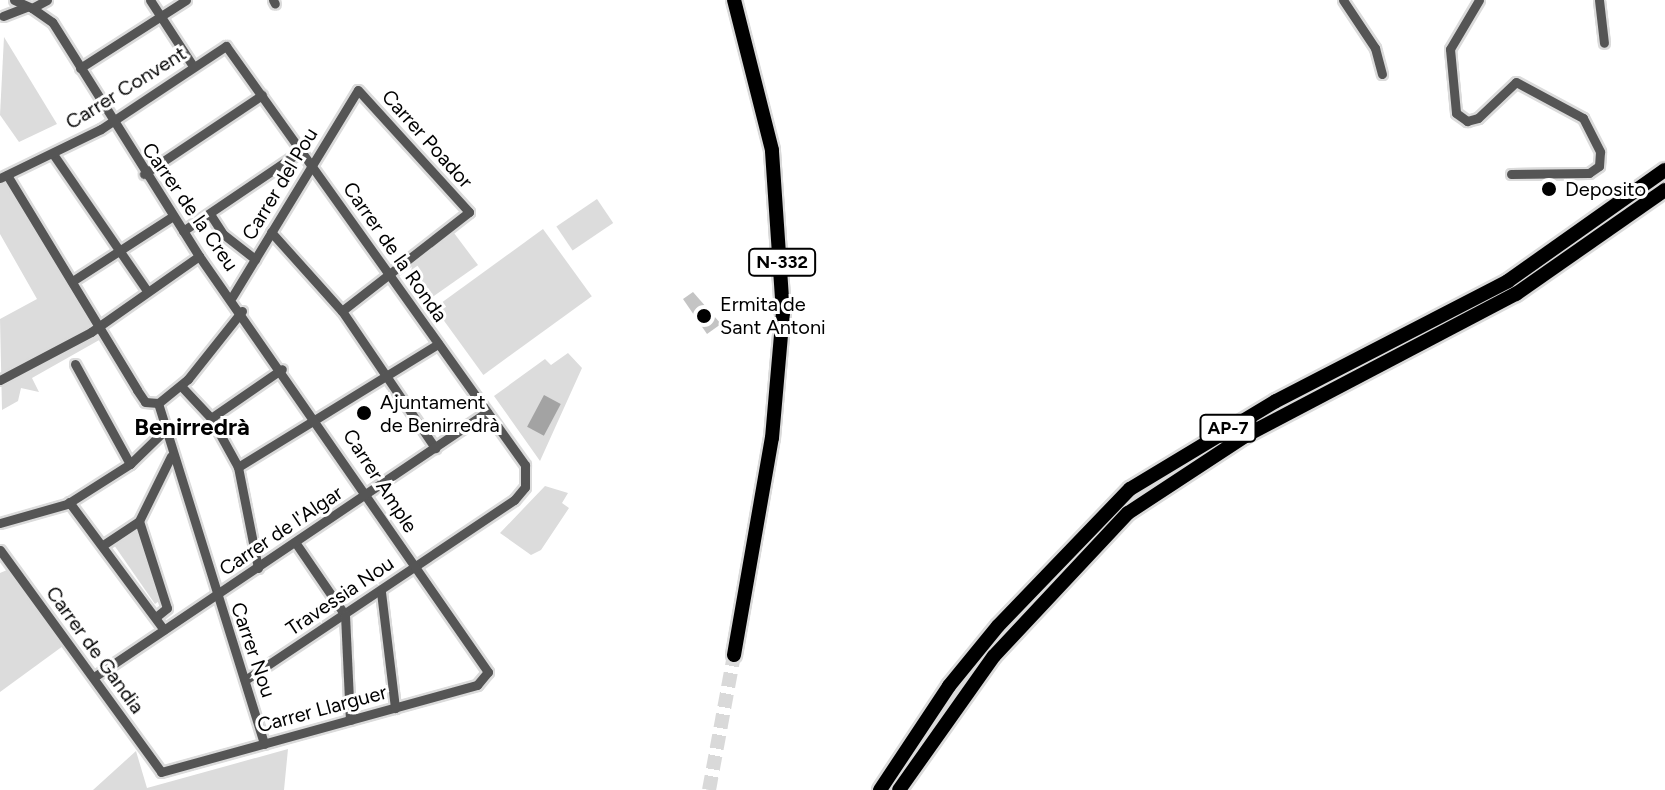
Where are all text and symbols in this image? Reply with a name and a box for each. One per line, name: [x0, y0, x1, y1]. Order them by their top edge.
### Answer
street label: Carrer Convent: [61, 41, 191, 135]
street label: Carrer Poador: [377, 85, 477, 193]
street label: Carrer del Pou: [237, 123, 323, 245]
street label: Carrer de la Creu: [137, 138, 243, 276]
place label: Deposito: [1565, 177, 1646, 201]
street label: Carrer de la Ronda: [338, 178, 452, 326]
marker: Deposito: [1540, 180, 1558, 198]
road number: N-332: [748, 248, 816, 276]
place label: Ermita de Sant Antoni: [720, 292, 826, 339]
marker: Ermita de Sant Antoni: [695, 307, 713, 325]
place label: Ajuntament de Benirredrà: [380, 390, 500, 437]
marker: Ajuntament de Benirredrà: [355, 404, 373, 422]
district label: Benirredrà: [134, 413, 250, 441]
road number: AP-7: [1198, 414, 1258, 442]
street label: Carrer Ample: [338, 425, 422, 537]
street label: Carrer de l'Algar: [215, 481, 347, 581]
street label: Travessia Nou: [282, 551, 398, 641]
street label: Carrer de Gandia: [41, 582, 149, 718]
street label: Carrer Nou: [226, 599, 280, 701]
street label: Carrer Llarguer: [255, 680, 389, 738]

